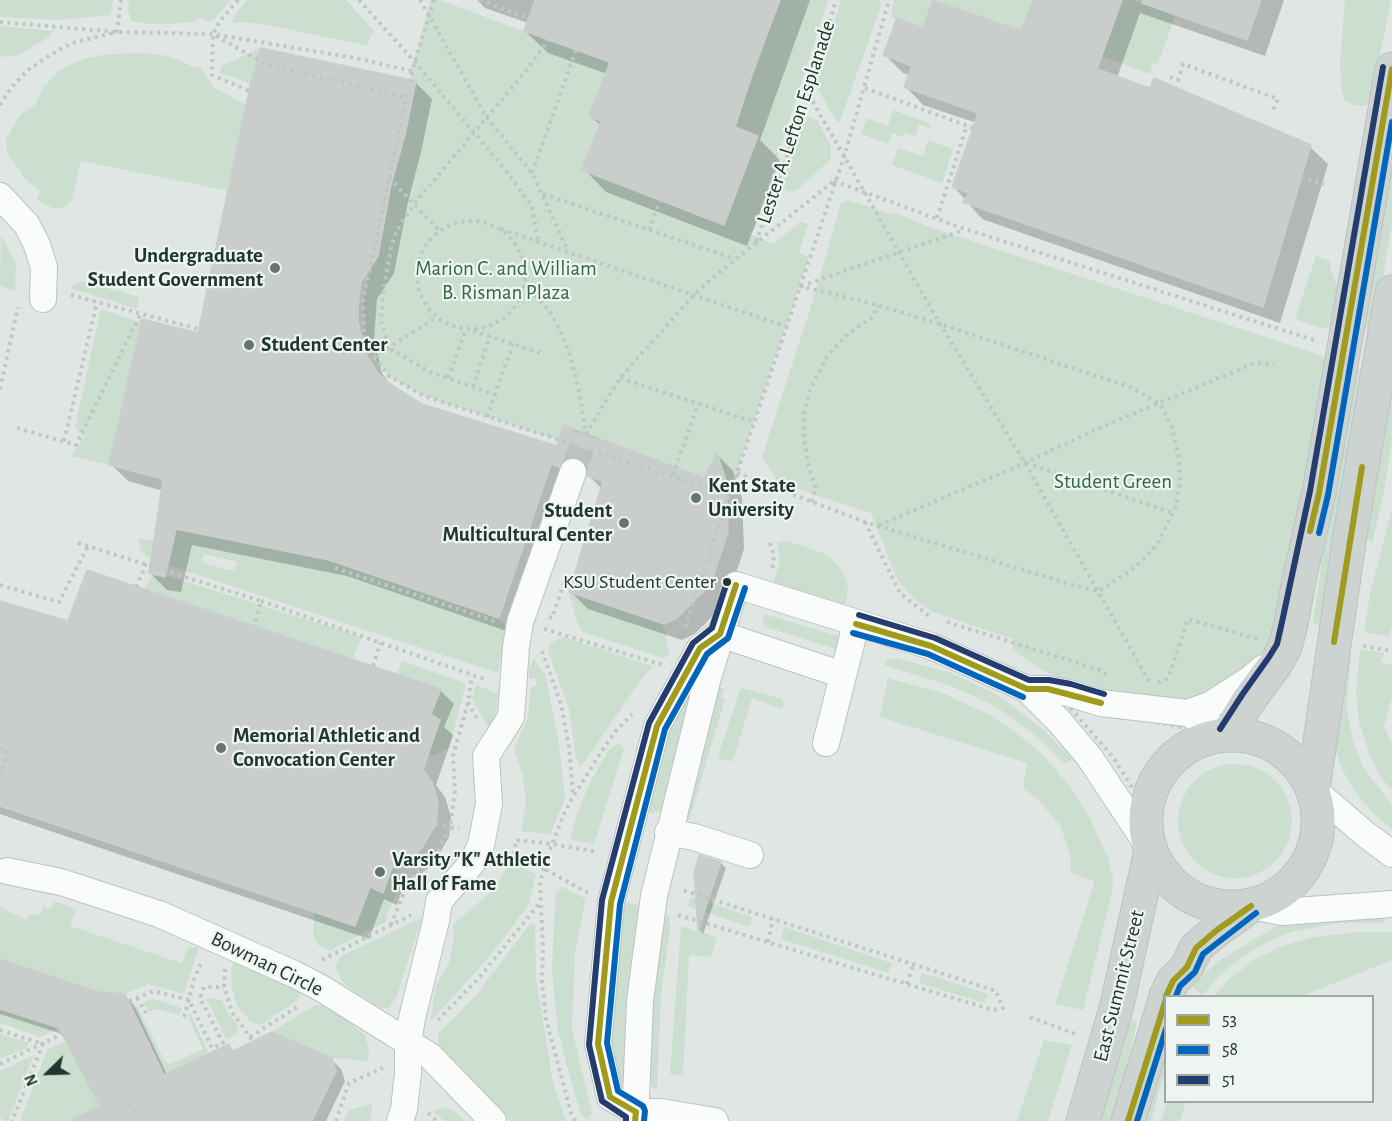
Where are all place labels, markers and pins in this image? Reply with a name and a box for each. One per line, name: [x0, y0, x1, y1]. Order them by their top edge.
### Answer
place label: Undergraduate Student Government: [87, 243, 263, 293]
marker: Undergraduate Student Government: [268, 261, 282, 275]
place label: Student Center: [261, 332, 388, 358]
marker: Student Center: [242, 338, 256, 352]
place label: Kent State University: [708, 473, 796, 523]
marker: Kent State University: [689, 491, 703, 505]
place label: Student Multicultural Center: [442, 498, 612, 548]
marker: Student Multicultural Center: [617, 516, 631, 530]
place label: KSU Student Center: [563, 570, 716, 594]
marker: KSU Student Center: [721, 576, 733, 588]
place label: Memorial Athletic and Convocation Center: [233, 723, 420, 773]
marker: Memorial Athletic and Convocation Center: [214, 741, 228, 755]
place label: Varsity "K" Athletic Hall of Fame: [392, 847, 550, 897]
marker: Varsity "K" Athletic Hall of Fame: [373, 865, 387, 879]

